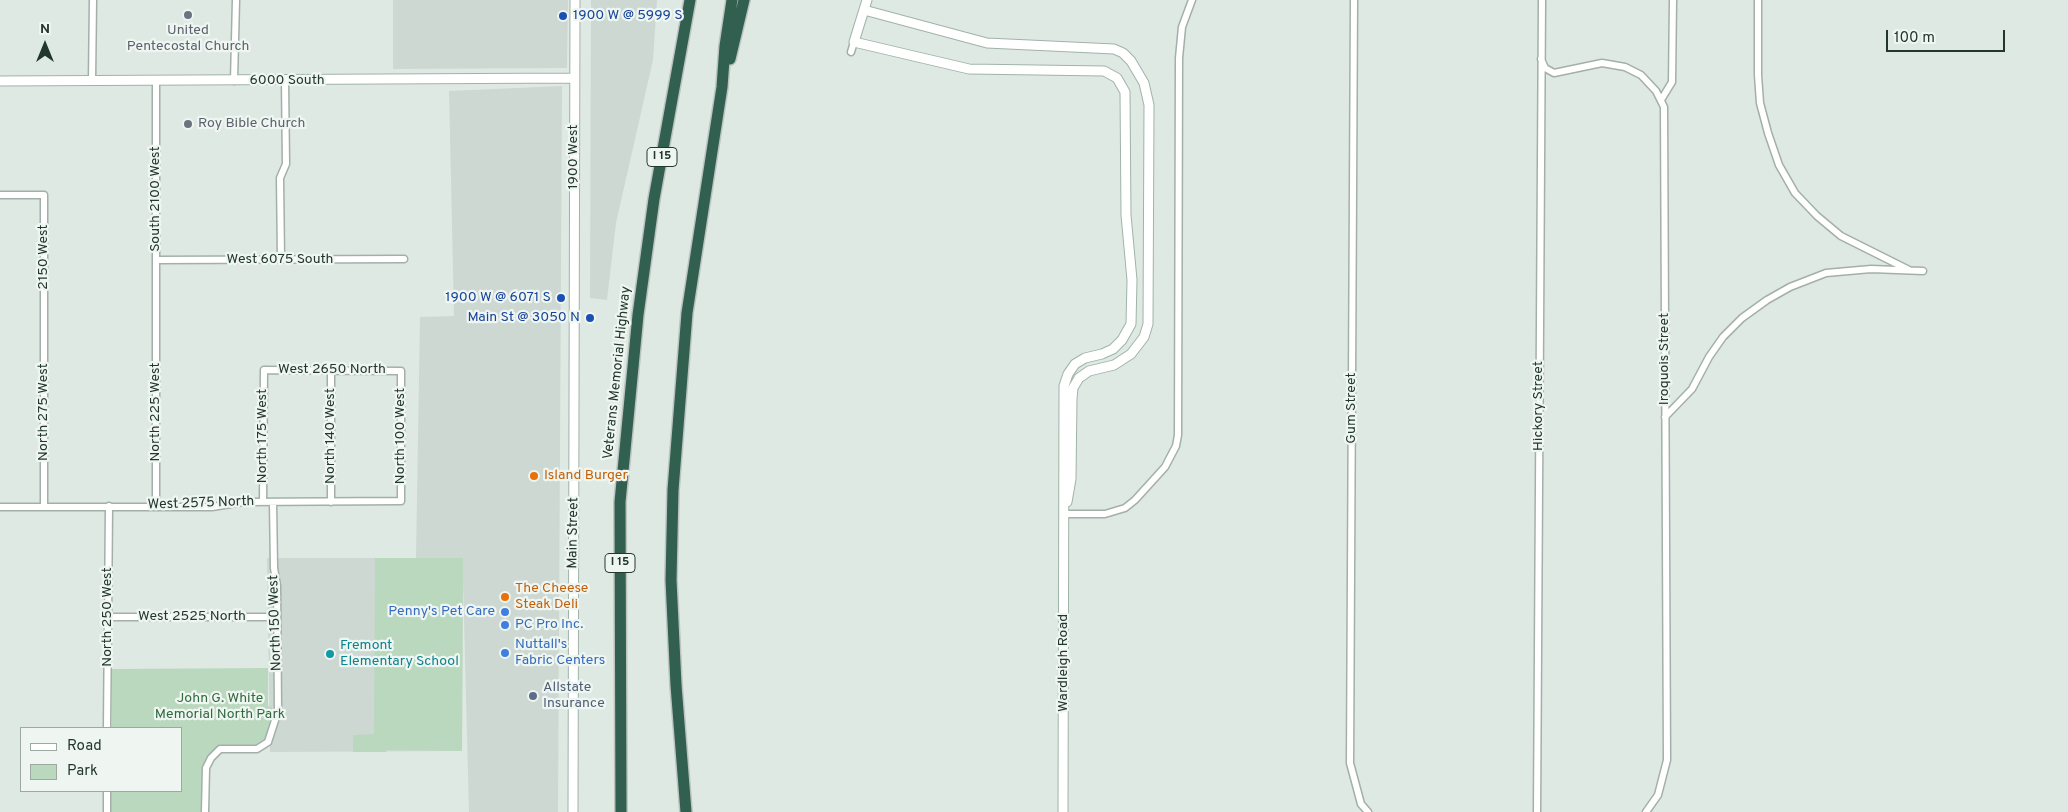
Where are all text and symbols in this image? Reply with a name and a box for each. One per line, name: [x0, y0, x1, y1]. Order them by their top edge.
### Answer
place label: 1900 W @ 5999 S: [573, 8, 683, 24]
marker: United Pentecostal Church: [182, 9, 194, 21]
marker: 1900 W @ 5999 S: [557, 10, 569, 22]
north arrow: [20, 20, 70, 70]
scale bar: [1888, 20, 2007, 52]
text: N: [40, 21, 50, 38]
place label: United Pentecostal Church: [127, 23, 249, 56]
text: 100 m: [1894, 29, 1935, 48]
street label: 6000 South: [249, 73, 325, 89]
place label: Roy Bible Church: [198, 116, 305, 132]
marker: Roy Bible Church: [182, 118, 194, 130]
street label: 1900 West: [566, 124, 582, 190]
street label: South 2100 West: [148, 146, 164, 252]
road number: I 15: [647, 148, 677, 166]
street label: 2150 West: [36, 224, 52, 290]
street label: West 6075 South: [227, 252, 333, 268]
street label: Veterans Memorial Highway: [601, 286, 635, 460]
place label: 1900 W @ 6071 S: [445, 290, 551, 306]
marker: 1900 W @ 6071 S: [555, 292, 567, 304]
place label: Main St @ 3050 N: [467, 310, 580, 326]
marker: Main St @ 3050 N: [584, 312, 596, 324]
street label: Iroquois Street: [1657, 313, 1673, 405]
street label: Hickory Street: [1531, 361, 1547, 451]
street label: North 225 West: [148, 362, 164, 462]
street label: West 2650 North: [278, 362, 386, 378]
street label: North 275 West: [36, 363, 52, 461]
street label: Gum Street: [1344, 372, 1360, 444]
street label: North 140 West: [323, 388, 339, 484]
street label: North 100 West: [393, 388, 409, 484]
street label: North 175 West: [255, 389, 271, 483]
place label: Island Burger: [544, 468, 628, 484]
marker: Island Burger: [528, 470, 540, 482]
street label: West 2575 North: [147, 494, 255, 514]
street label: Main Street: [565, 497, 583, 569]
road number: I 15: [605, 554, 635, 572]
street label: North 250 West: [100, 567, 116, 667]
street label: North 150 West: [266, 575, 286, 671]
place label: The Cheese Steak Deli: [515, 581, 588, 614]
marker: The Cheese Steak Deli: [499, 591, 511, 603]
place label: Penny's Pet Care: [388, 604, 495, 620]
marker: Penny's Pet Care: [499, 606, 511, 618]
street label: West 2525 North: [138, 609, 246, 625]
street label: Wardleigh Road: [1056, 614, 1072, 712]
place label: PC Pro Inc.: [515, 617, 583, 633]
marker: PC Pro Inc.: [499, 619, 511, 631]
place label: Nuttall's Fabric Centers: [515, 637, 605, 670]
place label: Fremont Elementary School: [340, 638, 459, 670]
marker: Nuttall's Fabric Centers: [499, 647, 511, 659]
marker: Fremont Elementary School: [324, 648, 336, 660]
place label: Allstate Insurance: [543, 680, 605, 712]
marker: Allstate Insurance: [527, 690, 539, 702]
park label: John G. White Memorial North Park: [155, 691, 285, 724]
legend: [20, 727, 182, 792]
text: Road: [67, 737, 102, 756]
text: Park: [67, 762, 98, 781]

